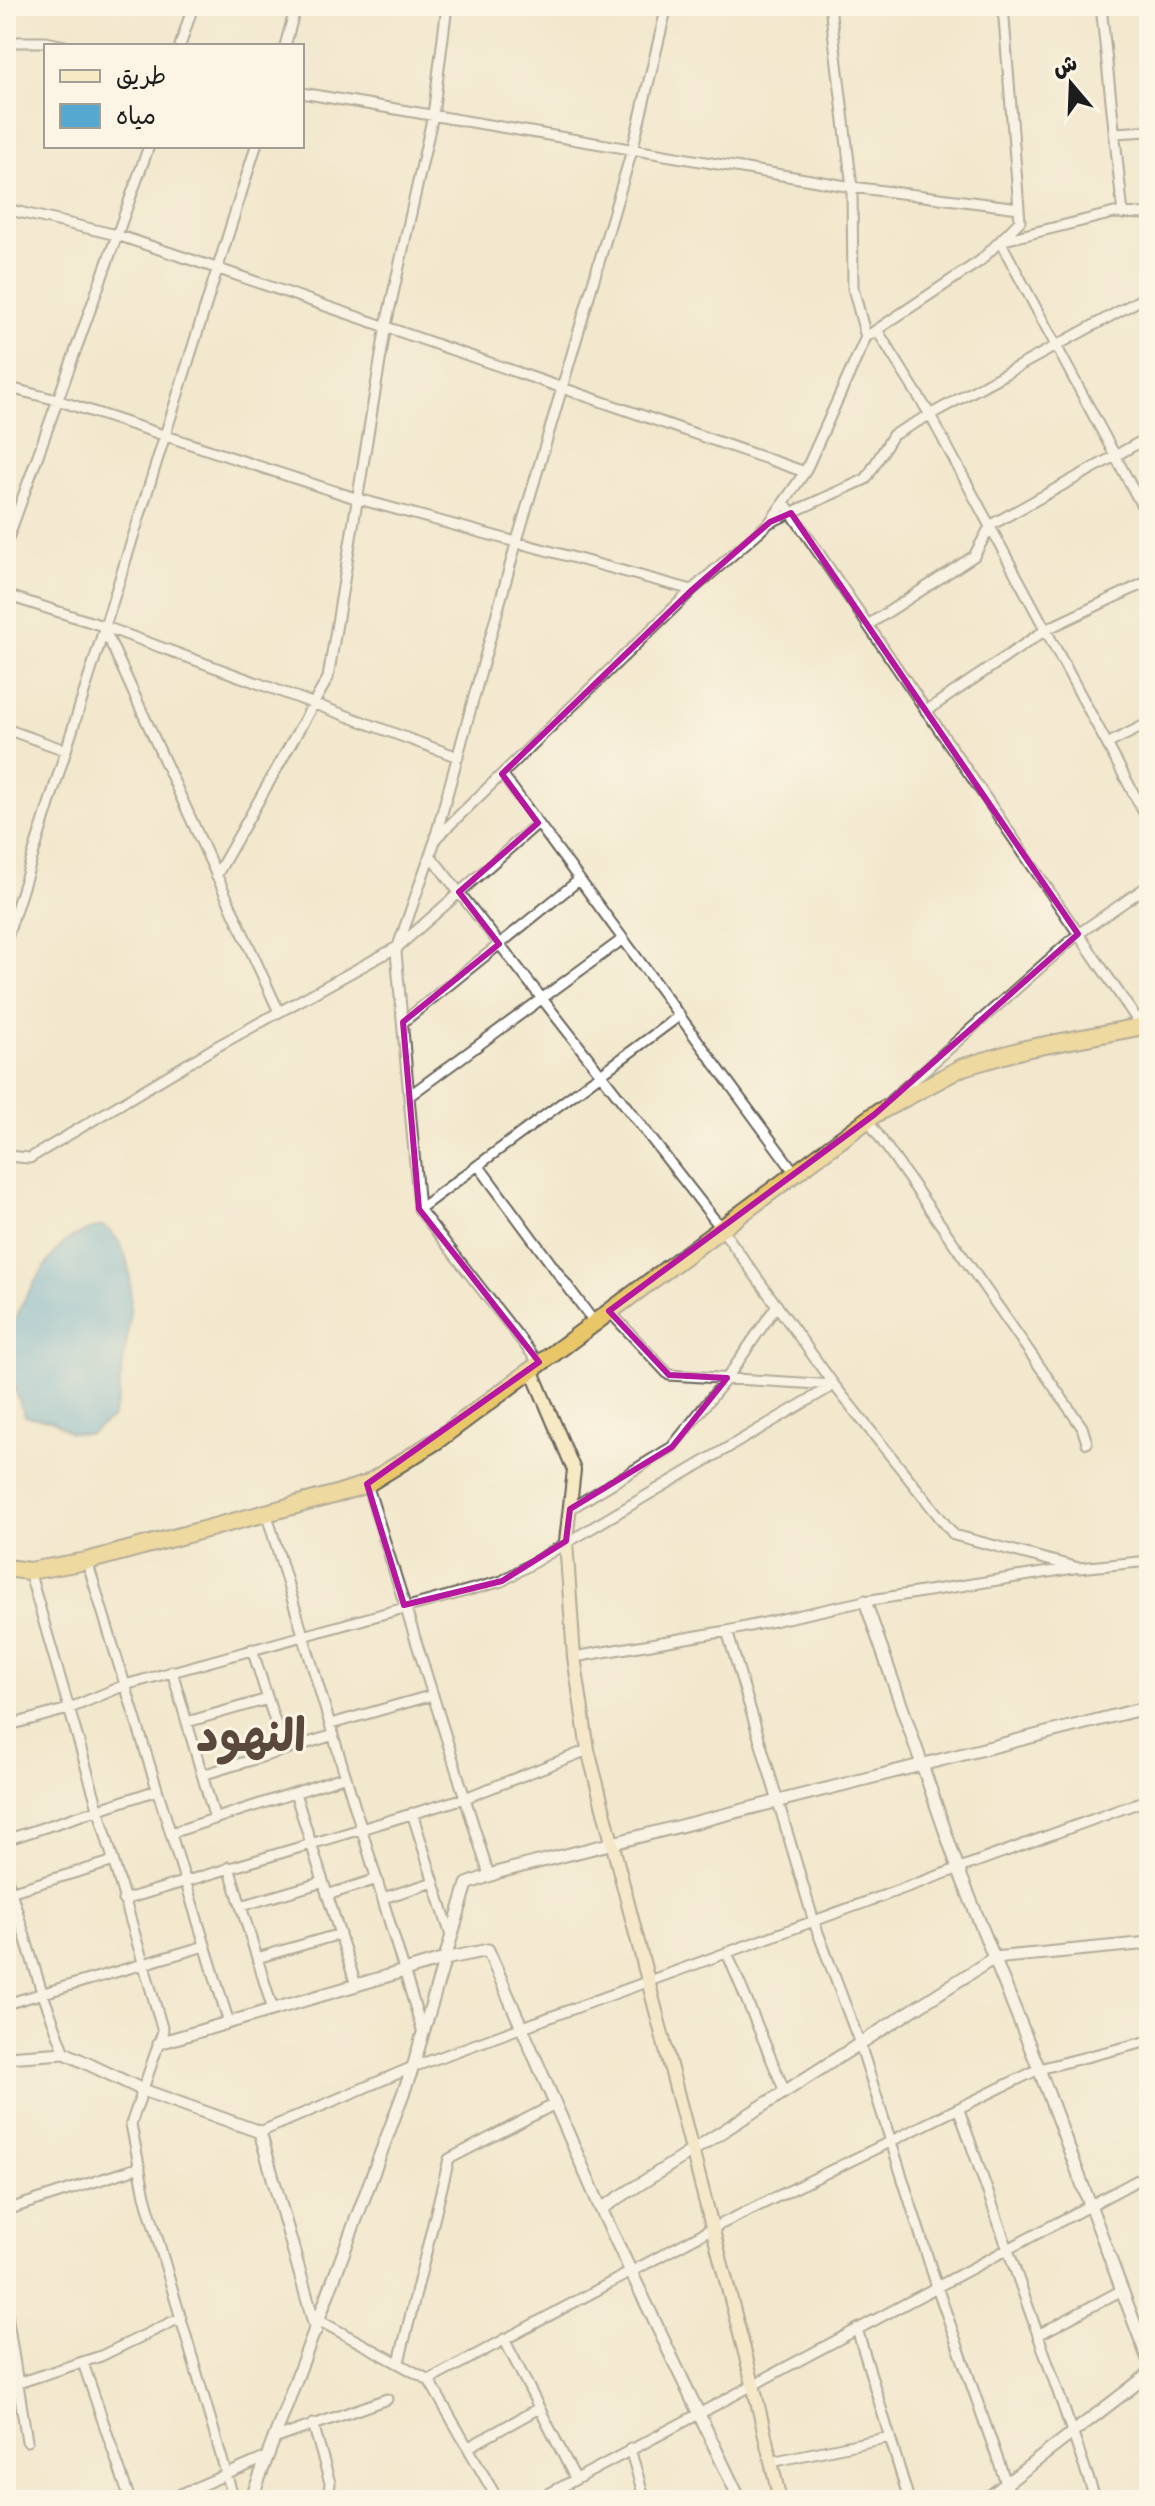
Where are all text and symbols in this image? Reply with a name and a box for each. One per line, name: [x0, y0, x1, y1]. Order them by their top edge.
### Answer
text: ش: [1047, 43, 1082, 88]
legend: [44, 44, 304, 148]
north arrow: [1031, 44, 1111, 124]
text: طريق: [116, 55, 166, 97]
text: مياه: [116, 95, 156, 137]
district label: النهود: [196, 1695, 306, 1776]

